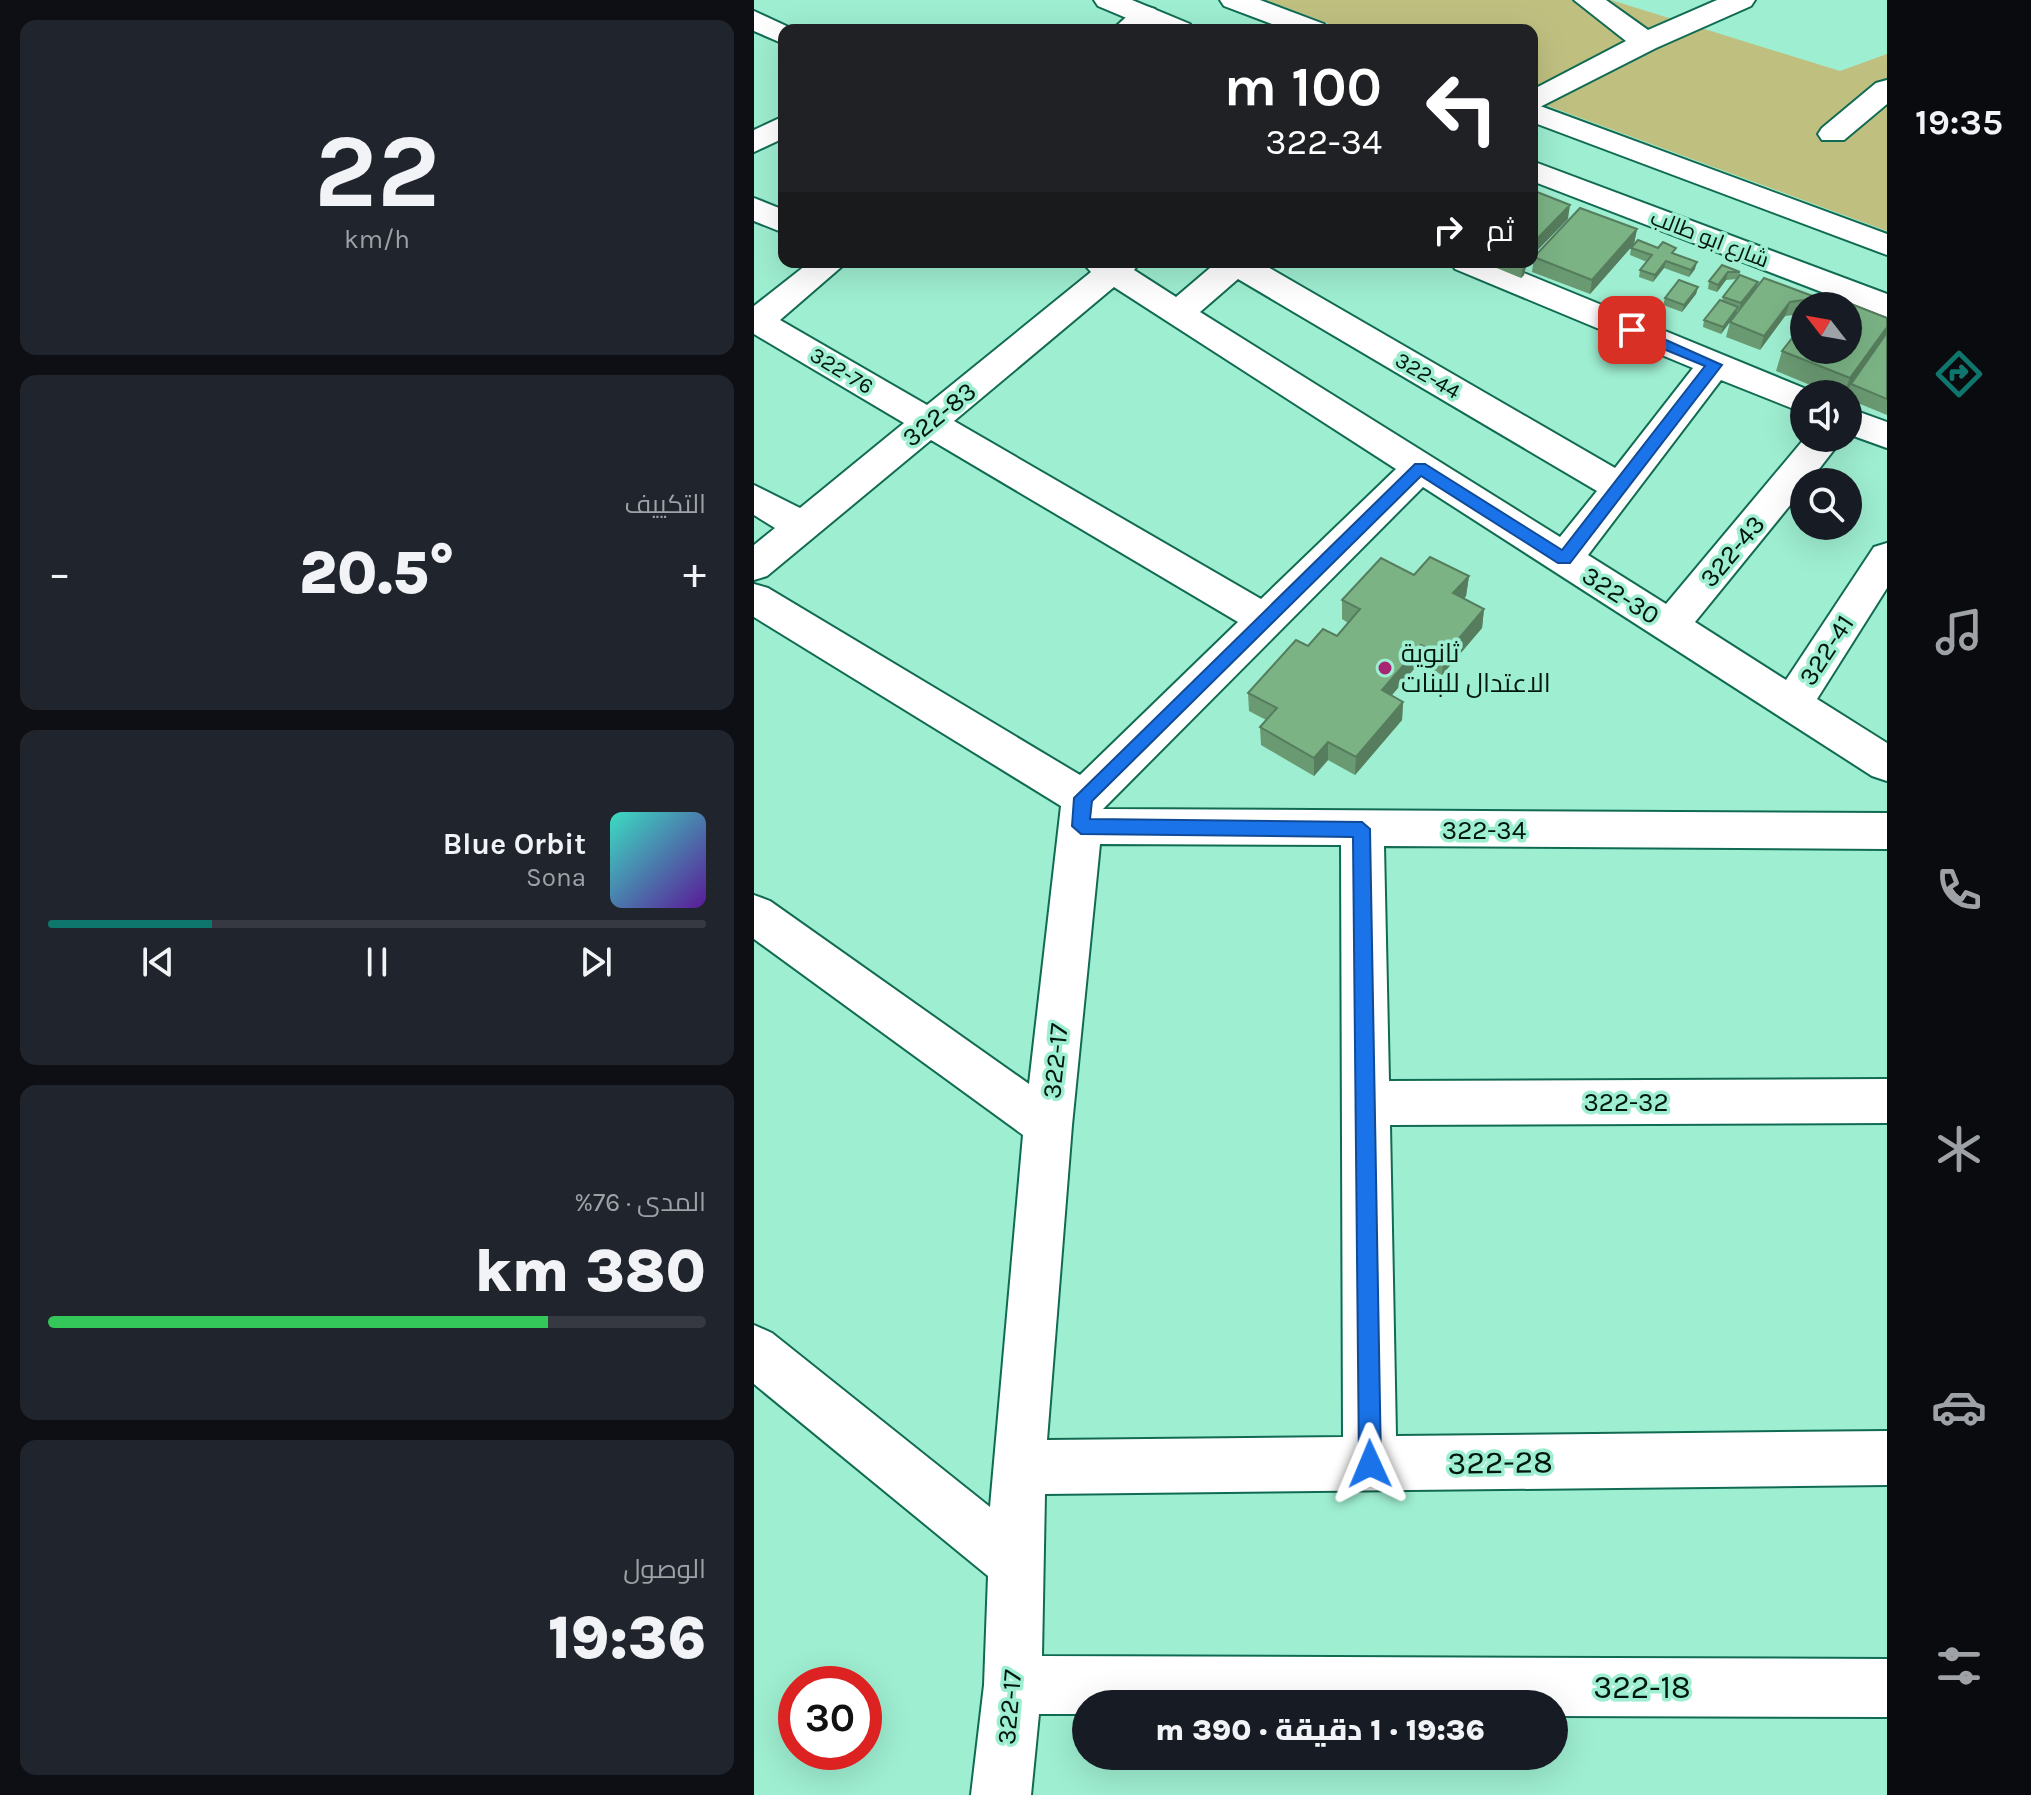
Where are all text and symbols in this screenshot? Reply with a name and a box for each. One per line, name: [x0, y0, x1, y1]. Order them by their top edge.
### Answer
text: 100 m: [1224, 54, 1382, 119]
icon: left: [1410, 56, 1514, 160]
text: 19:35: [1915, 101, 2003, 143]
text: 22: [314, 111, 440, 232]
text: 322-34: [1265, 121, 1382, 163]
street label: شارع ابو طالب: [1647, 204, 1772, 274]
icon: right: [1426, 208, 1470, 252]
text: ثم: [1486, 213, 1514, 249]
text: km/h: [344, 224, 410, 255]
north arrow: [1790, 292, 1862, 364]
map controls: [1790, 292, 1862, 540]
pin: [1598, 296, 1666, 364]
icon: arrive: [1610, 308, 1654, 352]
street label: 322-76: [805, 342, 878, 400]
icon: directions: [1931, 346, 1987, 402]
street label: 322-44: [1390, 347, 1465, 405]
street label: 322-83: [896, 375, 982, 453]
button: sound: [1790, 380, 1862, 452]
button: search: [1790, 468, 1862, 540]
text: التكييف: [624, 489, 706, 520]
street label: 322-43: [1693, 509, 1771, 594]
text: 20.5°: [299, 538, 455, 608]
text: −: [48, 548, 71, 599]
text: +: [683, 548, 706, 599]
street label: 322-30: [1576, 560, 1665, 631]
icon: music: [1931, 604, 1987, 660]
street label: 322-41: [1792, 609, 1861, 691]
place label: ثانوية الاعتدال للبنات: [1401, 638, 1551, 699]
marker: ثانوية الاعتدال للبنات: [1376, 659, 1394, 677]
street label: 322-34: [1442, 815, 1526, 846]
text: Blue Orbit: [443, 826, 586, 862]
text: Sona: [526, 862, 586, 893]
icon: phone: [1931, 862, 1987, 918]
icon: previous: [136, 940, 180, 984]
icon: pause: [355, 940, 399, 984]
icon: next: [574, 940, 618, 984]
street label: 322-17: [1036, 1022, 1075, 1100]
street label: 322-32: [1584, 1087, 1668, 1118]
icon: climate: [1931, 1121, 1987, 1177]
text: المدى · 76%: [574, 1187, 706, 1218]
text: 380 km: [474, 1236, 706, 1306]
icon: car: [1931, 1379, 1987, 1435]
position arrow: [1328, 1422, 1412, 1506]
street label: 322-28: [1447, 1443, 1553, 1482]
text: الوصول: [623, 1554, 706, 1585]
text: 19:36: [548, 1603, 706, 1673]
icon: filters: [1931, 1638, 1987, 1694]
speed limit sign: 30: [778, 1666, 882, 1770]
street label: 322-17: [991, 1668, 1028, 1746]
street label: 322-18: [1593, 1669, 1691, 1706]
text: 19:36 · 1 دقيقة · 390 m: [1155, 1712, 1485, 1748]

